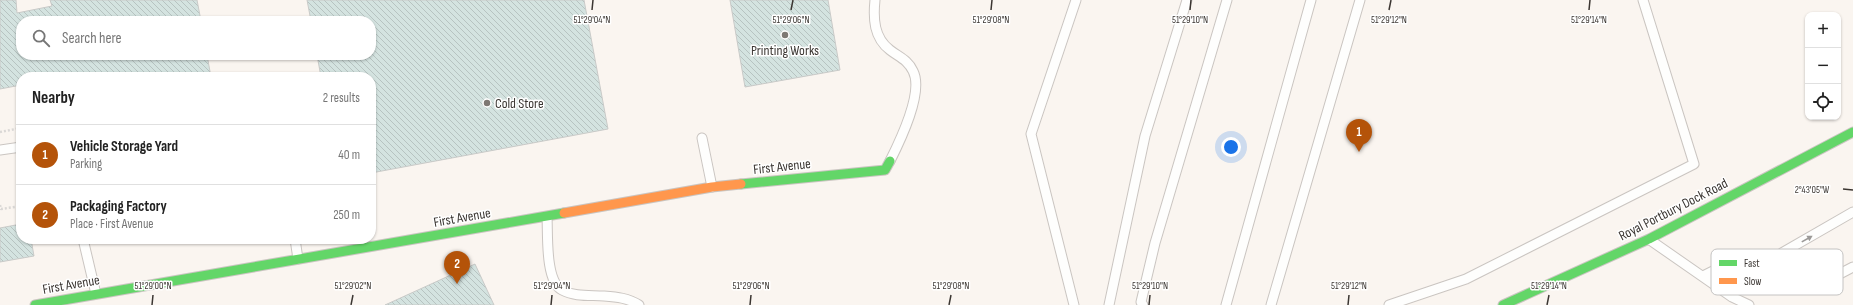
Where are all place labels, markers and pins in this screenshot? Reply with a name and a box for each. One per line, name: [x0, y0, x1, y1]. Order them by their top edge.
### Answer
marker: Printing Works: [780, 30, 790, 40]
place label: Printing Works: [751, 42, 819, 59]
place label: Cold Store: [495, 95, 544, 112]
marker: Cold Store: [482, 98, 492, 108]
pin: 1: [1346, 119, 1372, 152]
pin: 2: [444, 251, 470, 284]

